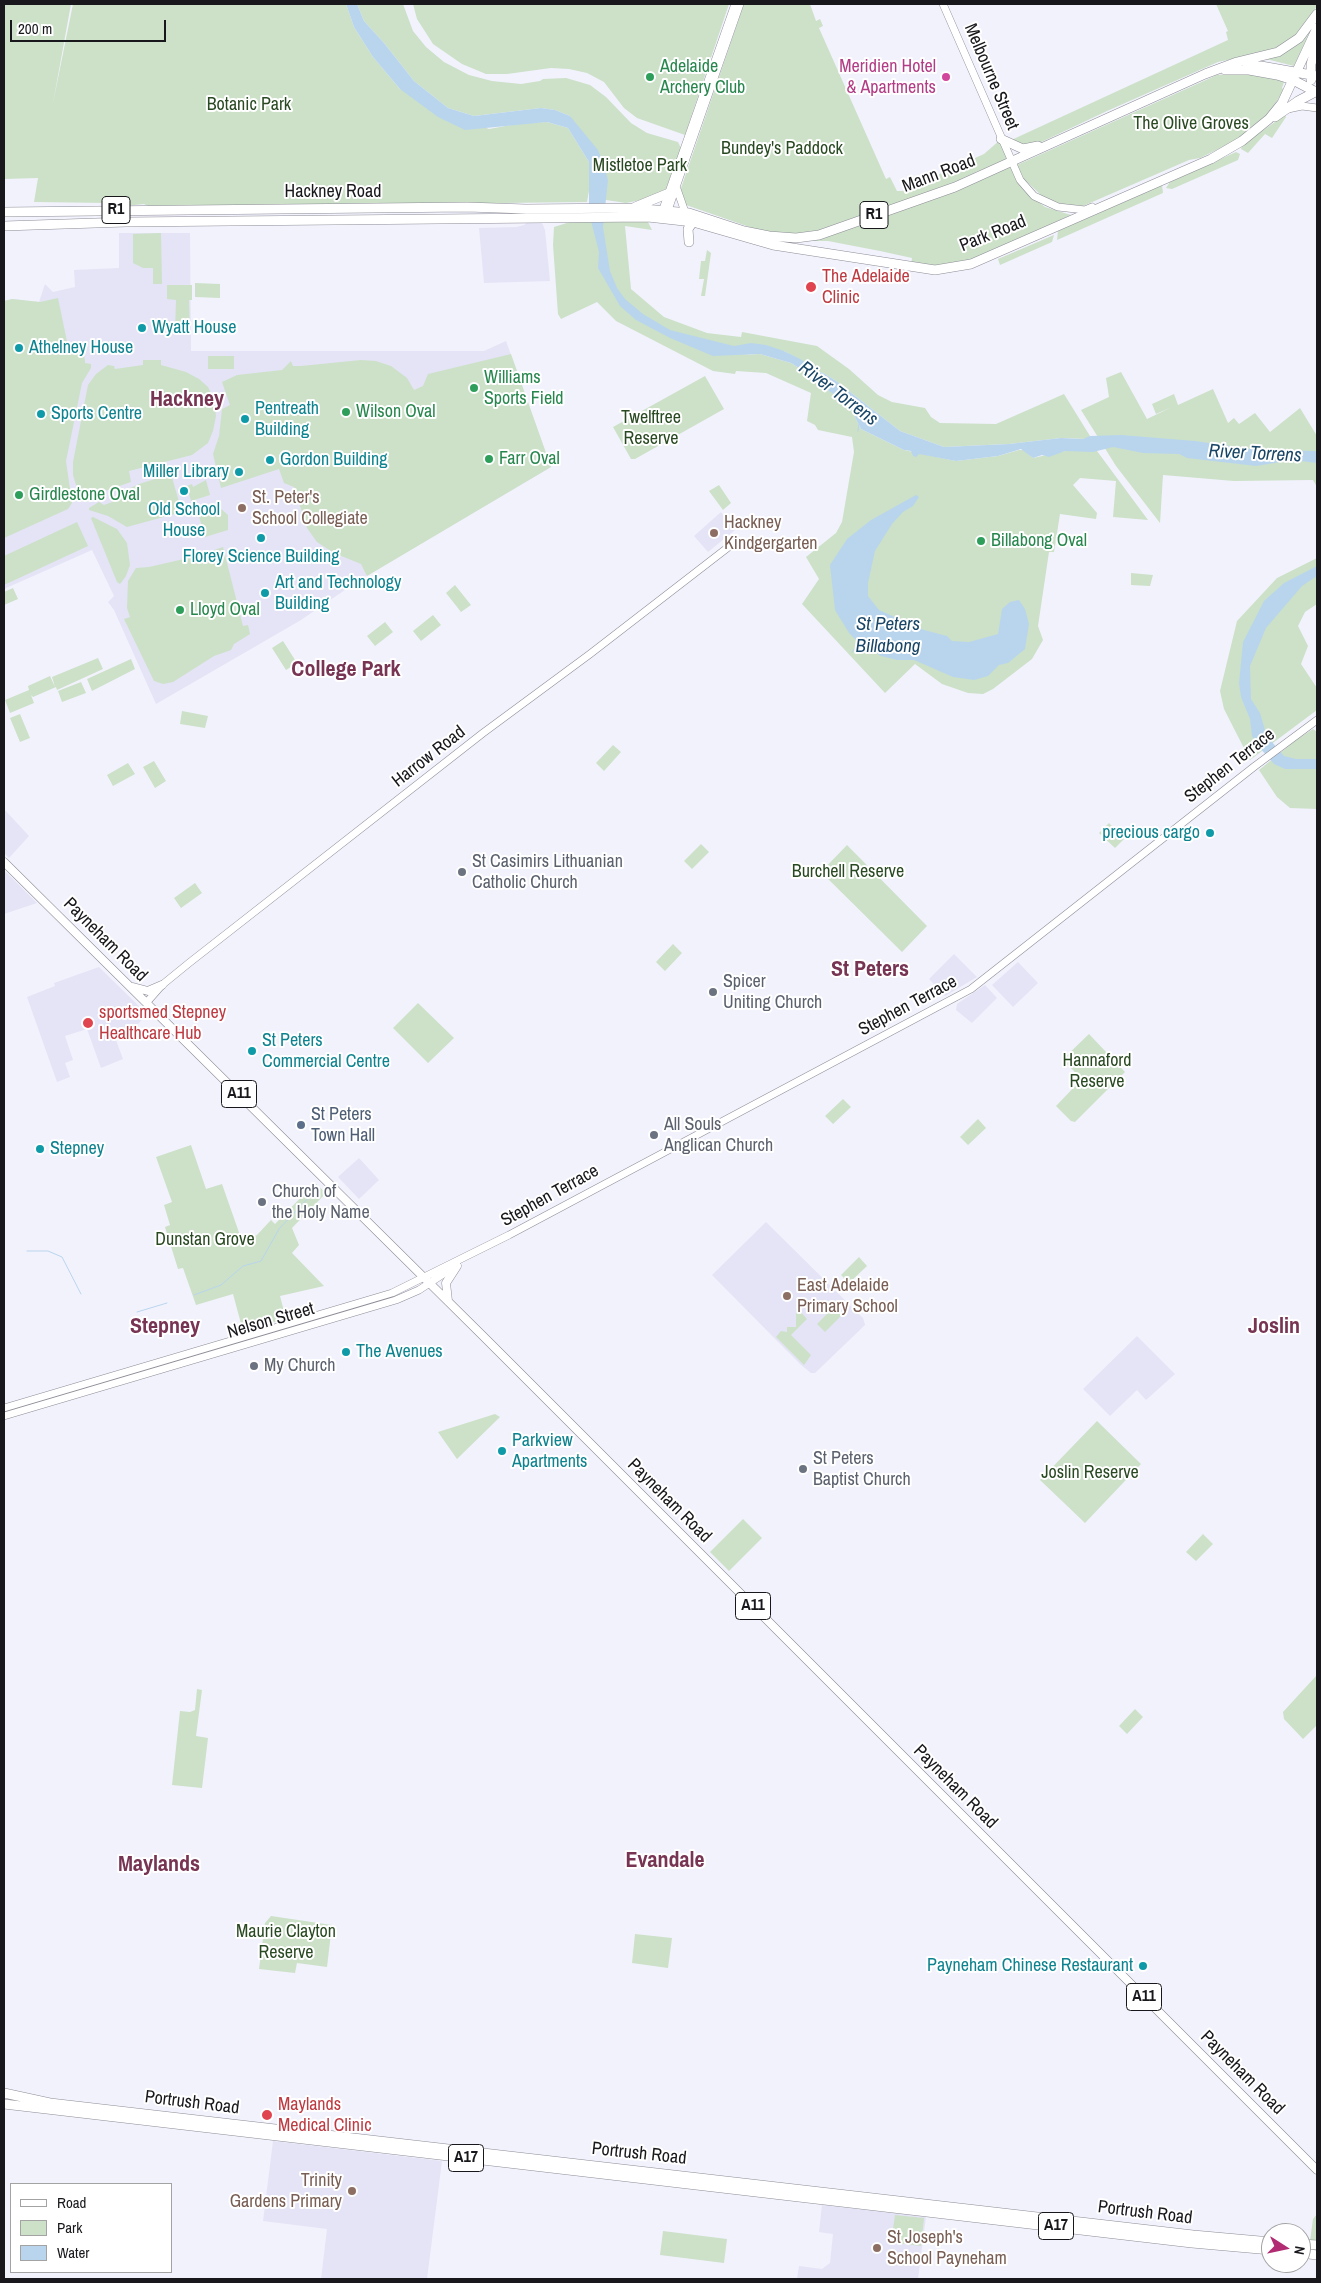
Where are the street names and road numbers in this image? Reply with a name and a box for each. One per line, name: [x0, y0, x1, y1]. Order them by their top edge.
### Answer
street label: Melbourne Street: [959, 21, 1023, 133]
street label: Mann Road: [900, 150, 978, 198]
street label: Hackney Road: [285, 181, 381, 203]
road number: R1: [102, 196, 130, 224]
road number: R1: [860, 202, 888, 228]
street label: Park Road: [957, 211, 1029, 257]
street label: Harrow Road: [388, 722, 470, 792]
street label: Stephen Terrace: [1181, 724, 1279, 808]
street label: Payneham Road: [58, 893, 152, 987]
street label: Stephen Terrace: [855, 971, 961, 1041]
road number: A11: [222, 1080, 256, 1108]
street label: Stephen Terrace: [497, 1160, 603, 1232]
street label: Nelson Street: [225, 1298, 317, 1344]
street label: Payneham Road: [622, 1454, 716, 1548]
road number: A11: [736, 1592, 770, 1620]
street label: Payneham Road: [908, 1740, 1002, 1834]
road number: A11: [1126, 1984, 1162, 2010]
street label: Payneham Road: [1195, 2026, 1289, 2120]
street label: Portrush Road: [143, 2086, 241, 2120]
street label: Portrush Road: [591, 2138, 687, 2170]
road number: A17: [448, 2144, 484, 2172]
street label: Portrush Road: [1096, 2196, 1194, 2230]
road number: A17: [1038, 2212, 1074, 2240]

